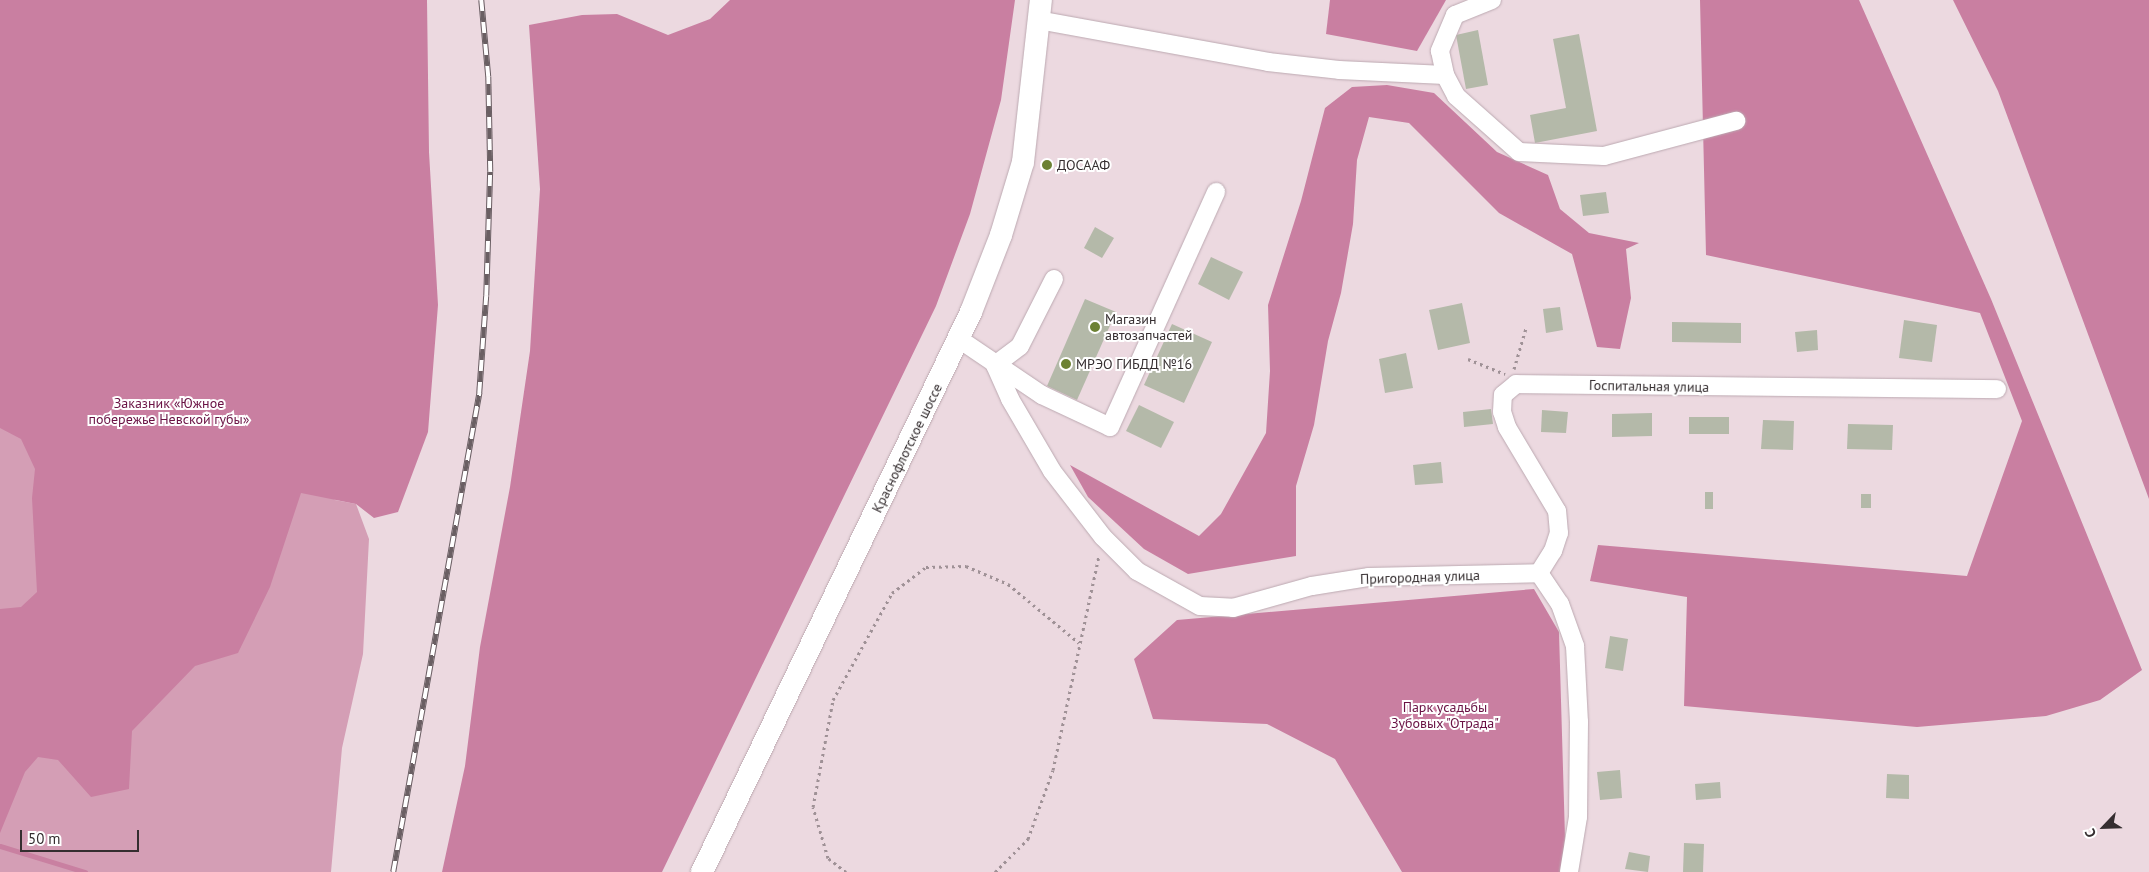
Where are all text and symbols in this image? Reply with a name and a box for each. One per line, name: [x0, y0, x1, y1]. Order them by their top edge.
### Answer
place label: ДОСААФ: [1057, 157, 1110, 173]
marker: ДОСААФ: [1041, 159, 1053, 171]
place label: Магазин автозапчастей: [1105, 311, 1192, 344]
marker: Магазин автозапчастей: [1089, 321, 1101, 333]
place label: МРЭО ГИБДД №16: [1076, 356, 1192, 372]
marker: МРЭО ГИБДД №16: [1060, 358, 1072, 370]
street label: Госпитальная улица: [1589, 377, 1709, 395]
street label: Краснофлотское шоссе: [868, 381, 946, 515]
park label: Заказник «Южное побережье Невской губы»: [89, 395, 249, 428]
street label: Пригородная улица: [1360, 567, 1480, 587]
park label: Парк усадьбы Зубовых "Отрада": [1390, 699, 1500, 732]
north arrow: [2079, 802, 2129, 852]
scale bar: [22, 820, 141, 852]
text: С: [2080, 826, 2100, 840]
text: 50 m: [28, 829, 61, 848]

